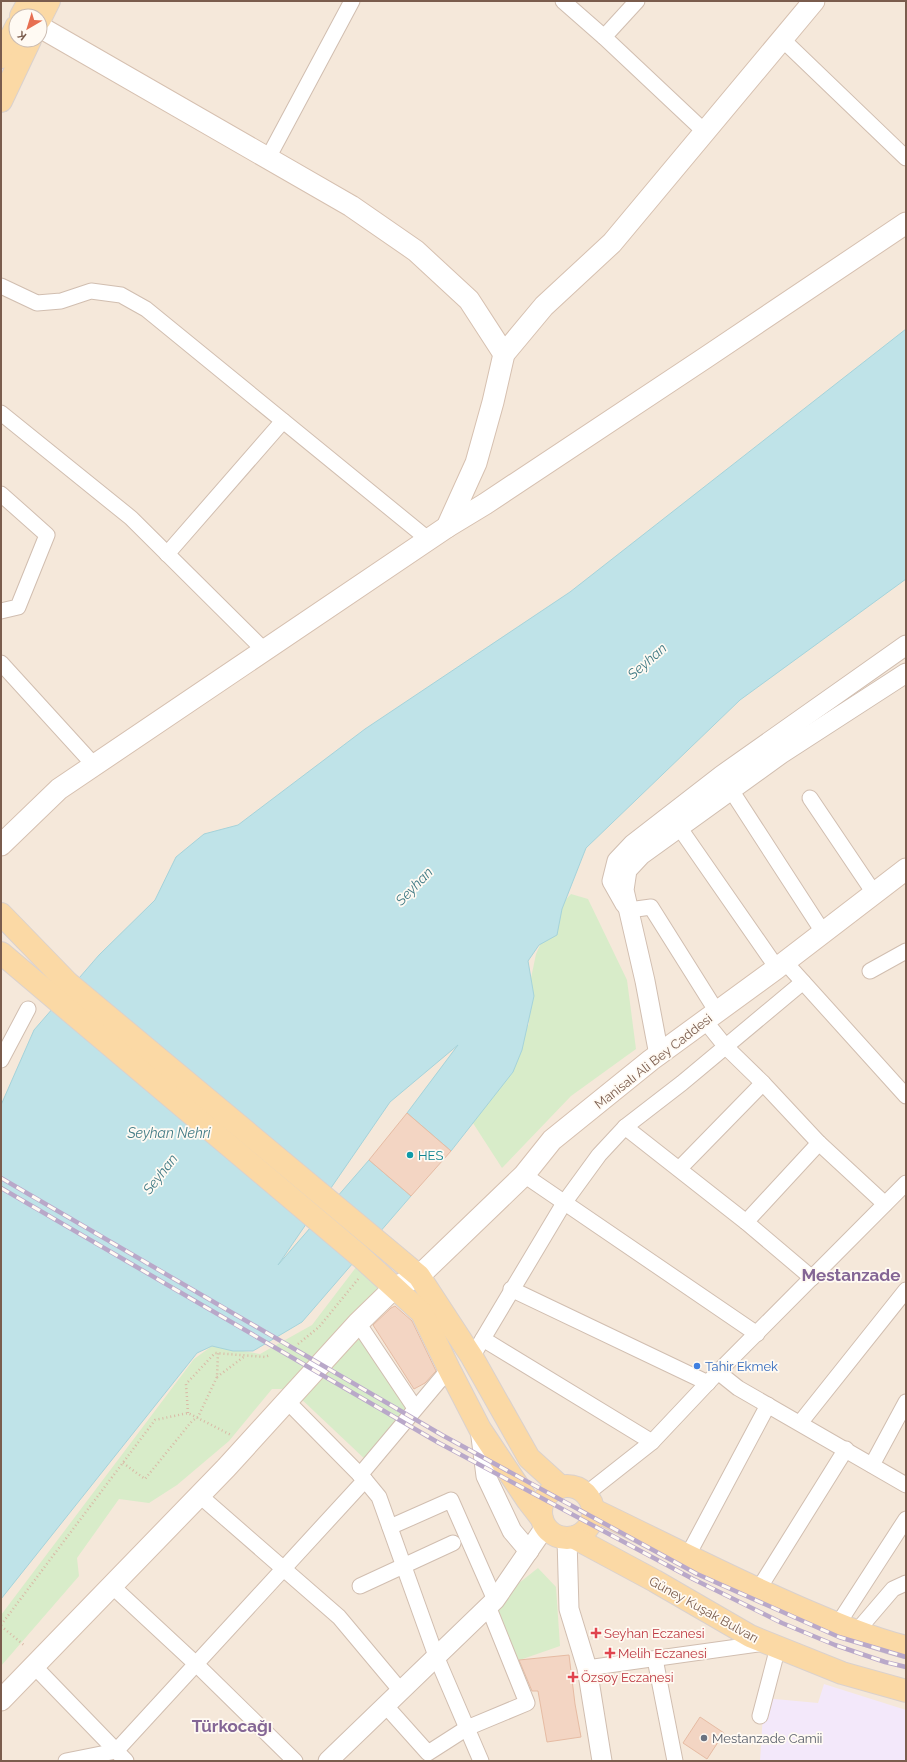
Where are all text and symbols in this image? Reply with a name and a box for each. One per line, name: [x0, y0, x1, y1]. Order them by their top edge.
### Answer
north arrow: [8, 8, 48, 48]
text: K: [15, 28, 29, 43]
water label: Seyhan: [624, 640, 670, 683]
water label: Seyhan: [391, 864, 436, 909]
street label: Manisalı Ali Bey Caddesi: [592, 1011, 715, 1112]
water label: Seyhan Nehri: [126, 1125, 212, 1141]
place label: HES: [418, 1148, 443, 1163]
marker: HES: [405, 1150, 415, 1160]
water label: Seyhan: [139, 1151, 181, 1198]
district label: Mestanzade: [802, 1265, 900, 1285]
place label: Tahir Ekmek: [705, 1359, 778, 1374]
marker: Tahir Ekmek: [692, 1361, 702, 1371]
street label: Güney Kuşak Bulvarı: [647, 1573, 761, 1646]
place label: Seyhan Eczanesi: [604, 1626, 705, 1641]
marker: Seyhan Eczanesi: [591, 1628, 601, 1638]
place label: Melih Eczanesi: [618, 1646, 707, 1661]
marker: Melih Eczanesi: [605, 1648, 615, 1658]
place label: Özsoy Eczanesi: [581, 1669, 674, 1685]
marker: Özsoy Eczanesi: [568, 1672, 578, 1682]
district label: Türkocağı: [192, 1716, 272, 1736]
place label: Mestanzade Camii: [712, 1731, 822, 1746]
marker: Mestanzade Camii: [699, 1733, 709, 1743]

